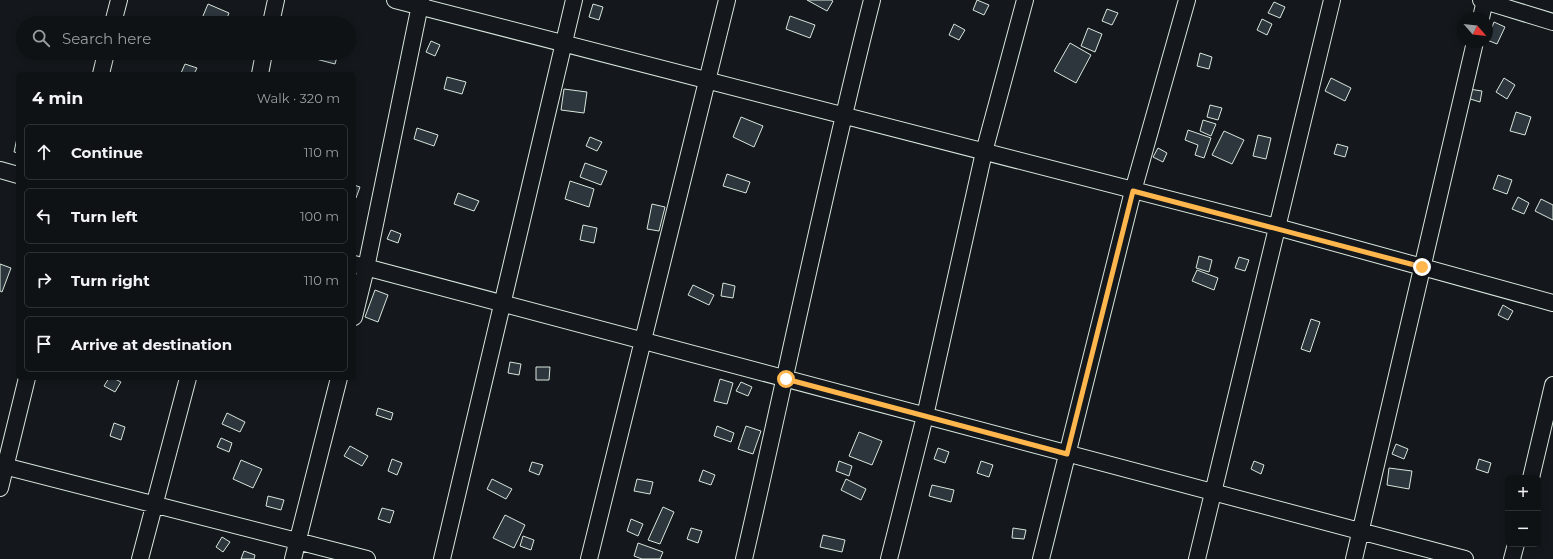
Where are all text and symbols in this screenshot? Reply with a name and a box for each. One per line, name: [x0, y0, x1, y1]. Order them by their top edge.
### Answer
north arrow: [1457, 12, 1493, 48]
search box: [16, 16, 356, 60]
icon: search: [30, 27, 52, 49]
text: Search here: [62, 29, 151, 48]
text: 4 min: [32, 88, 83, 108]
text: Walk · 320 m: [257, 90, 340, 106]
icon: ahead: [33, 141, 55, 163]
text: Continue: [71, 143, 143, 162]
text: 110 m: [304, 144, 339, 160]
icon: left: [33, 205, 55, 227]
text: Turn left: [71, 207, 138, 226]
text: 100 m: [300, 208, 339, 224]
route end: [1413, 258, 1431, 276]
icon: right: [33, 269, 55, 291]
text: Turn right: [71, 271, 150, 290]
text: 110 m: [304, 272, 339, 288]
icon: arrive: [33, 333, 55, 355]
text: Arrive at destination: [71, 335, 232, 354]
route start: [777, 370, 795, 388]
map controls: [1505, 475, 1541, 547]
button: +: [1505, 475, 1541, 511]
button: −: [1505, 511, 1541, 547]

